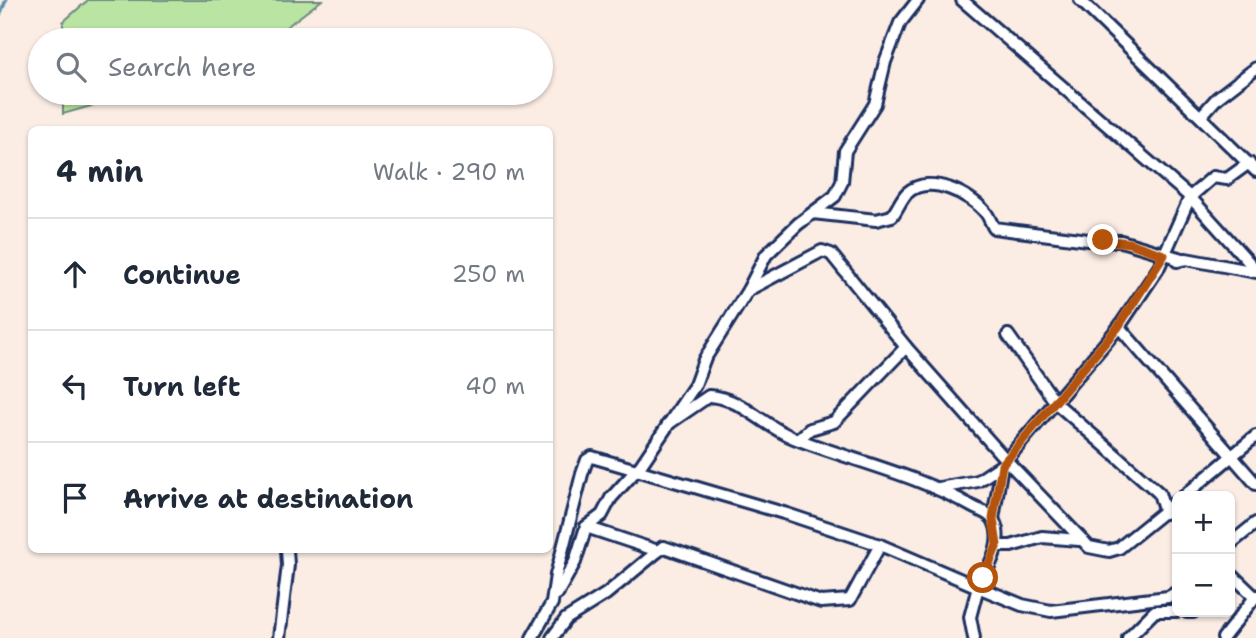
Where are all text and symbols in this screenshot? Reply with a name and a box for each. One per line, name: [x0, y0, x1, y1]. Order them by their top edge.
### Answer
search box: [28, 28, 553, 105]
icon: search: [52, 48, 90, 86]
text: Search here: [108, 49, 257, 84]
text: 4 min: [56, 151, 143, 192]
text: Walk · 290 m: [373, 157, 525, 187]
route end: [1087, 224, 1118, 255]
icon: ahead: [56, 255, 94, 293]
text: Continue: [123, 257, 241, 292]
text: 250 m: [452, 259, 525, 289]
icon: left: [56, 367, 94, 405]
text: Turn left: [123, 369, 240, 404]
text: 40 m: [465, 371, 525, 401]
icon: arrive: [56, 479, 94, 517]
text: Arrive at destination: [123, 481, 413, 516]
map controls: [1172, 491, 1235, 617]
button: +: [1172, 491, 1235, 554]
button: −: [1172, 554, 1235, 617]
route start: [967, 562, 998, 593]

